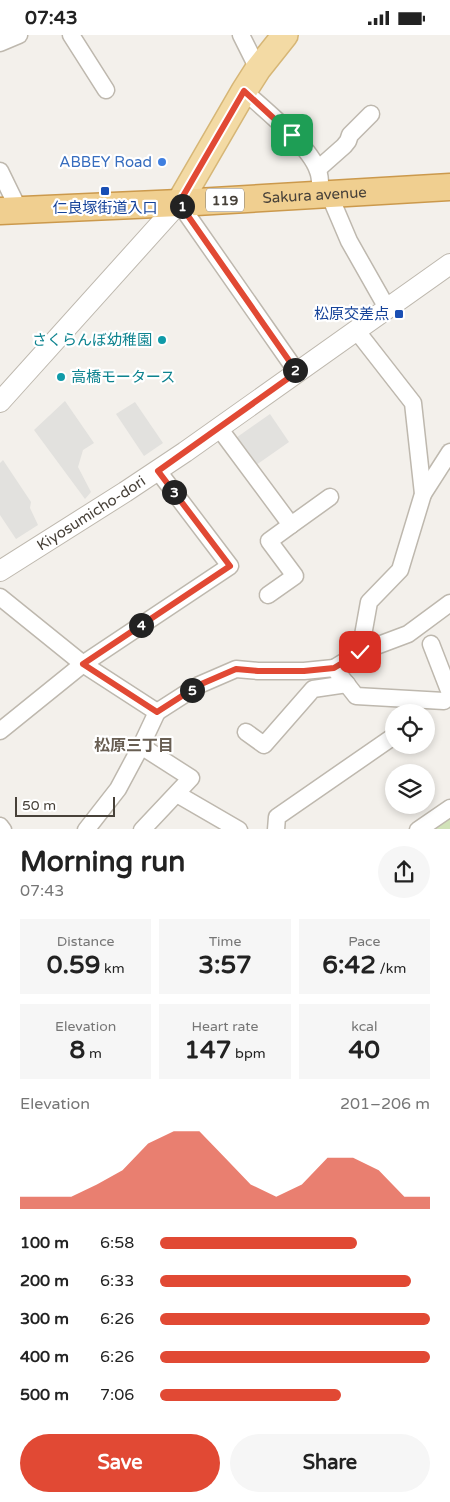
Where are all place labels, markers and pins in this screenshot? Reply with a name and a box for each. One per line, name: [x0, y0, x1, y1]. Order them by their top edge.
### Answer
pin: [271, 114, 313, 156]
place label: ABBEY Road: [59, 153, 152, 171]
marker: ABBEY Road: [156, 156, 168, 168]
marker: 仁良塚街道入口: [99, 185, 111, 197]
pin: 1: [170, 193, 194, 219]
place label: 仁良塚街道入口: [52, 199, 158, 217]
place label: 松原交差点: [314, 305, 389, 323]
marker: 松原交差点: [393, 308, 405, 320]
place label: さくらんぼ幼稚園: [32, 331, 152, 349]
marker: さくらんぼ幼稚園: [156, 334, 168, 346]
pin: 2: [282, 357, 308, 383]
place label: 高橋モータース: [71, 368, 175, 386]
marker: 高橋モータース: [55, 371, 67, 383]
pin: 3: [162, 479, 186, 505]
pin: 4: [128, 613, 154, 637]
pin: [339, 631, 381, 673]
pin: 5: [180, 677, 204, 703]

